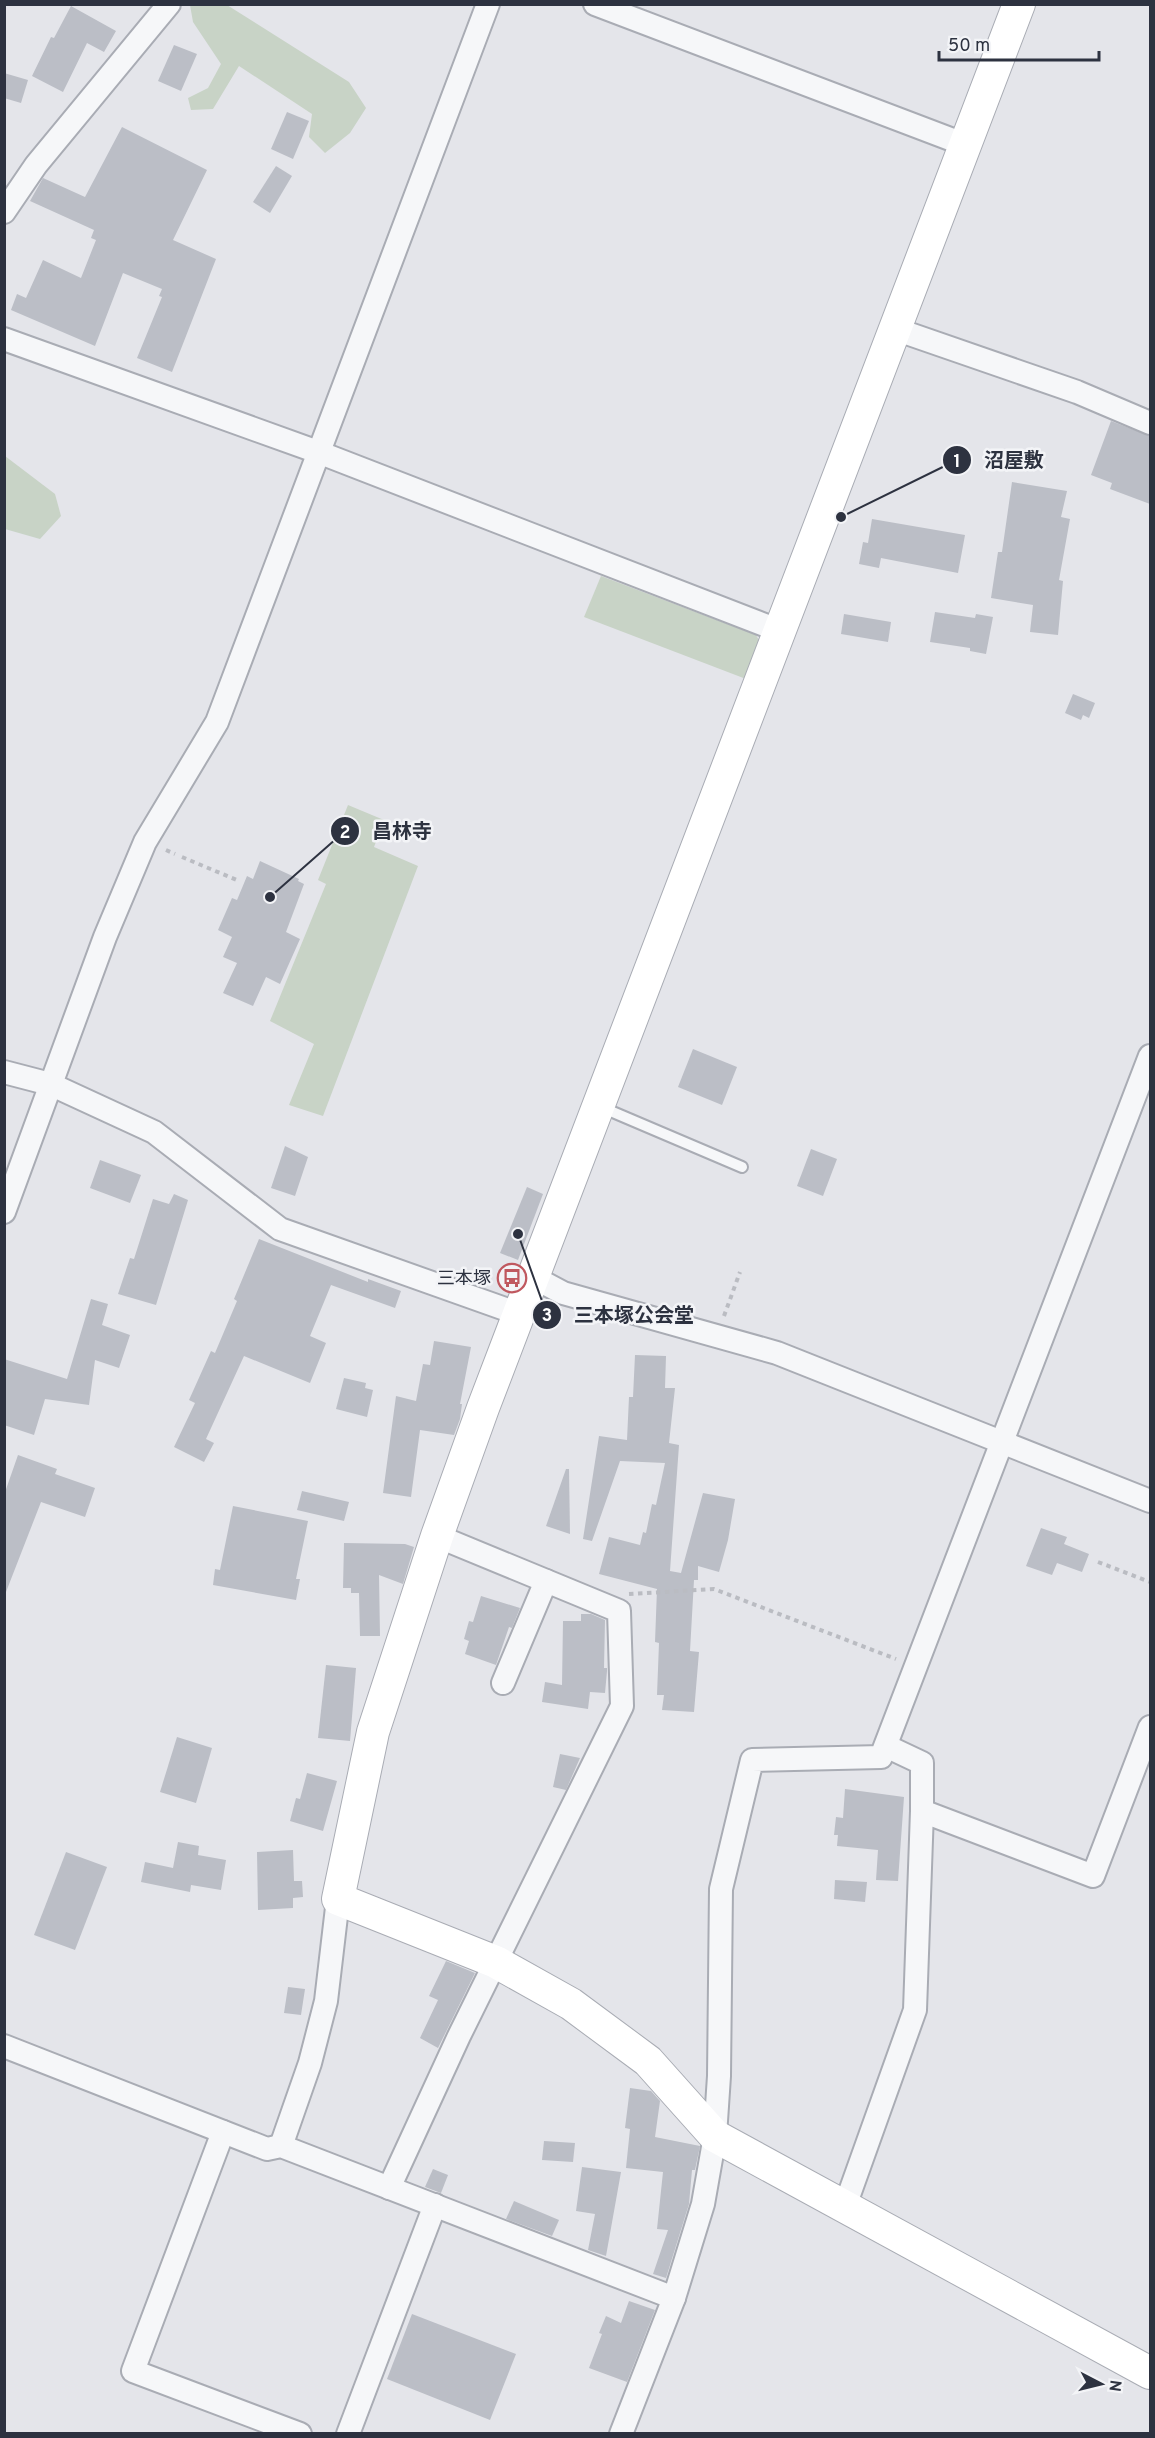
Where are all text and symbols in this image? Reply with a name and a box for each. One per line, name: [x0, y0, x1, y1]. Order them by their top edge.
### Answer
scale bar: [939, 24, 1100, 62]
text: 50 m: [948, 35, 990, 58]
callout: 沼屋敷: [942, 441, 1056, 479]
text: 沼屋敷: [984, 449, 1044, 475]
text: 1: [953, 451, 961, 474]
callout: 昌林寺: [330, 812, 444, 850]
text: 昌林寺: [372, 820, 432, 846]
text: 2: [339, 822, 351, 845]
bus stop icon: 三本塚: [496, 1262, 528, 1294]
place label: 三本塚: [437, 1268, 491, 1291]
callout: 三本塚公会堂: [532, 1296, 706, 1334]
text: 三本塚公会堂: [574, 1304, 694, 1330]
text: 3: [542, 1305, 552, 1328]
north arrow: [1071, 2354, 1131, 2414]
text: N: [1103, 2379, 1125, 2393]

